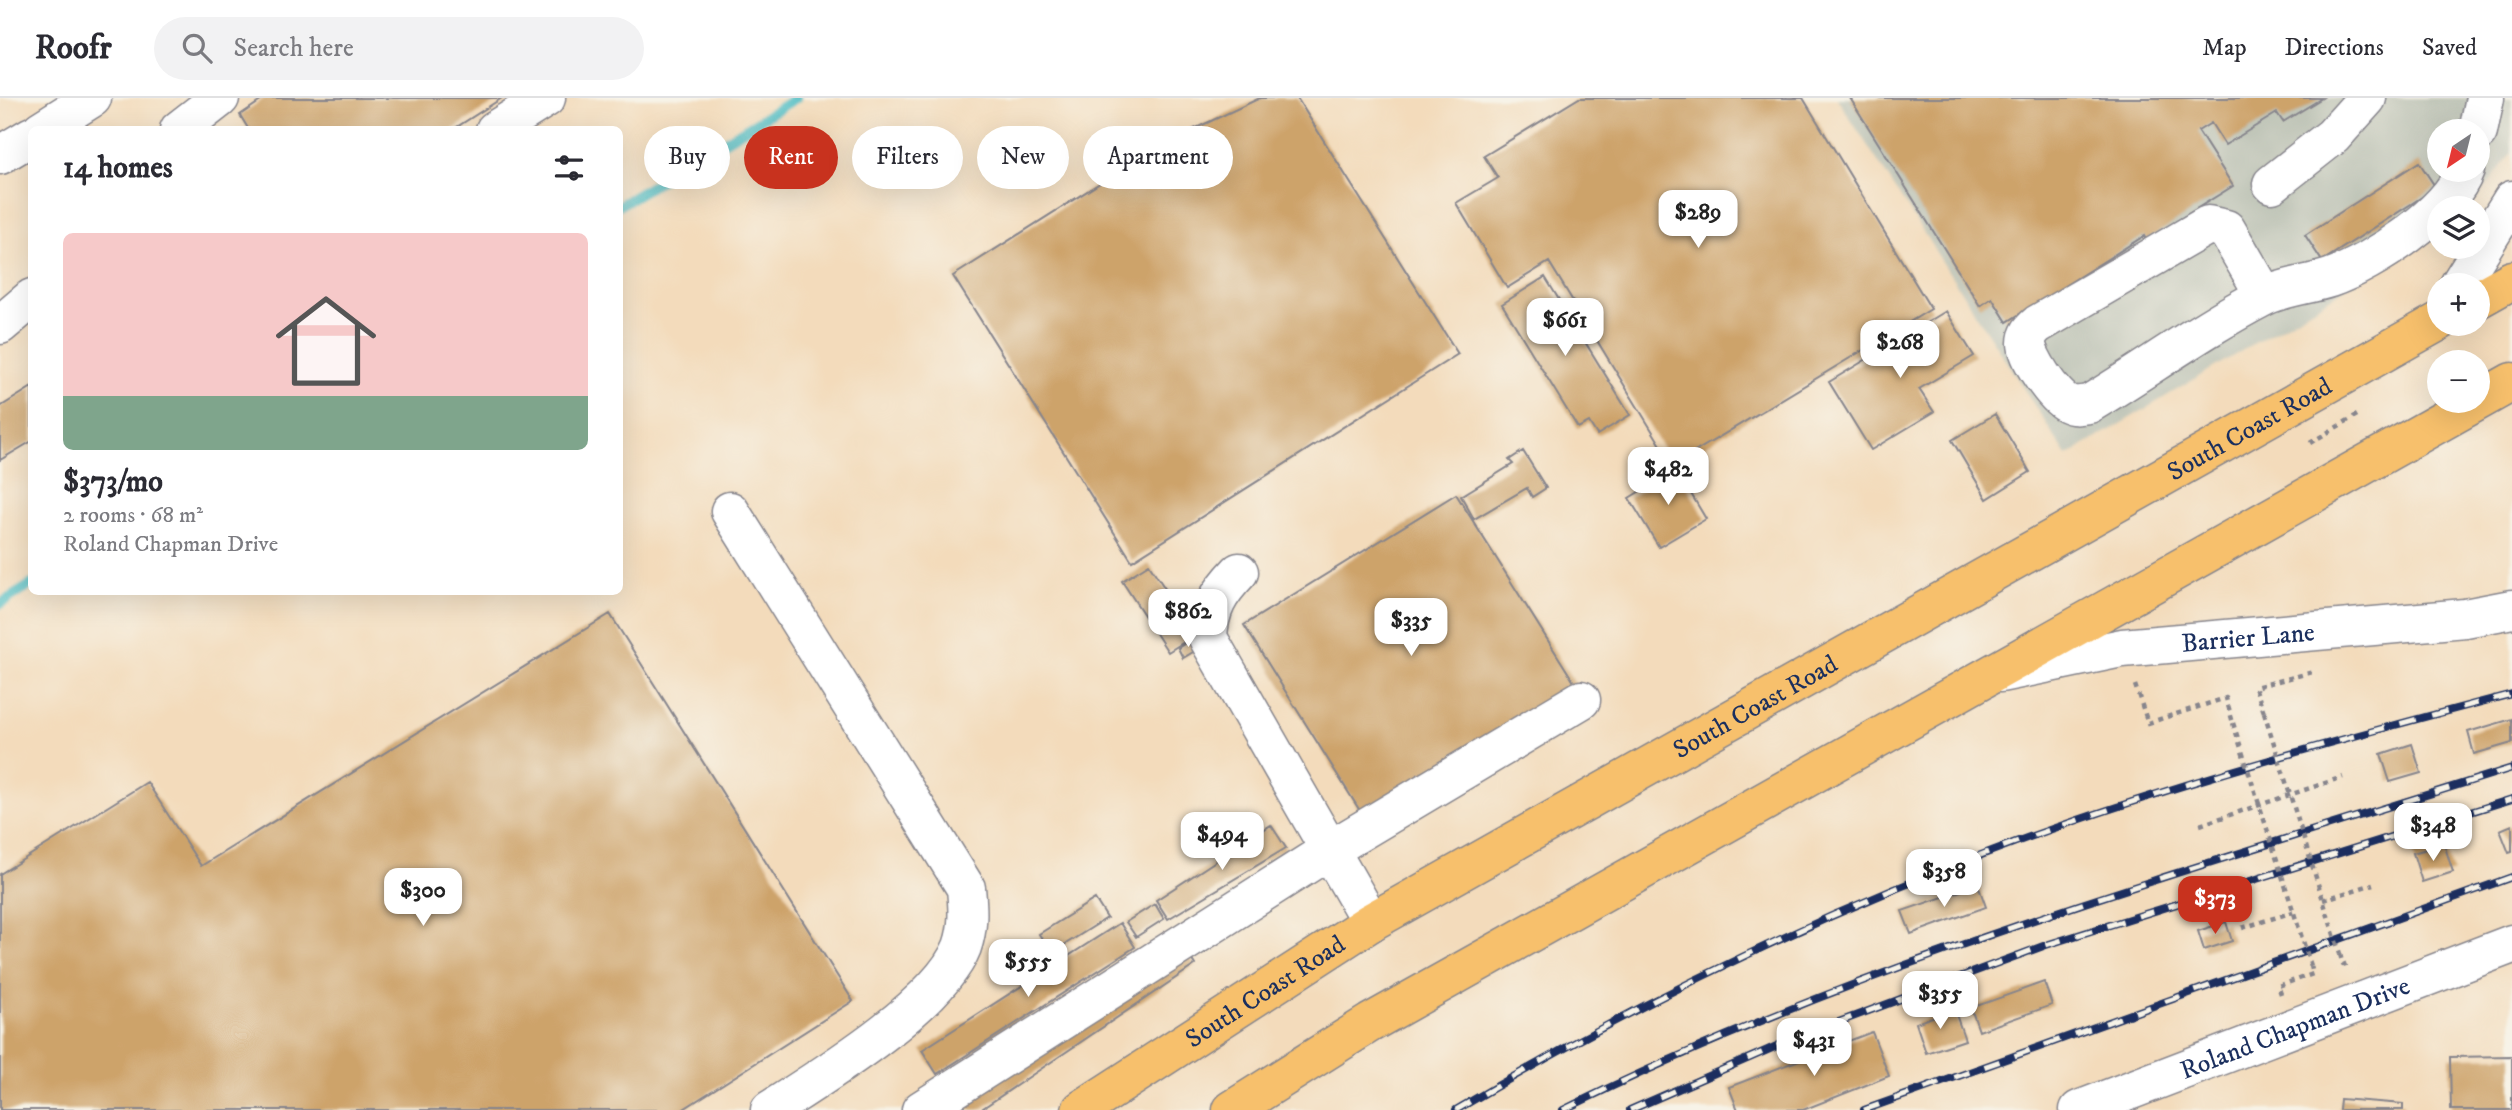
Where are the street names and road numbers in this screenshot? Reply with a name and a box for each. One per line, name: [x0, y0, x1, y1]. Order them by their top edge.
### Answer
street label: South Coast Road: [2162, 370, 2338, 489]
street label: Barrier Lane: [2180, 616, 2316, 661]
street label: South Coast Road: [1667, 648, 1844, 767]
street label: South Coast Road: [1179, 928, 1352, 1056]
street label: Roland Chapman Drive: [2176, 970, 2415, 1088]

